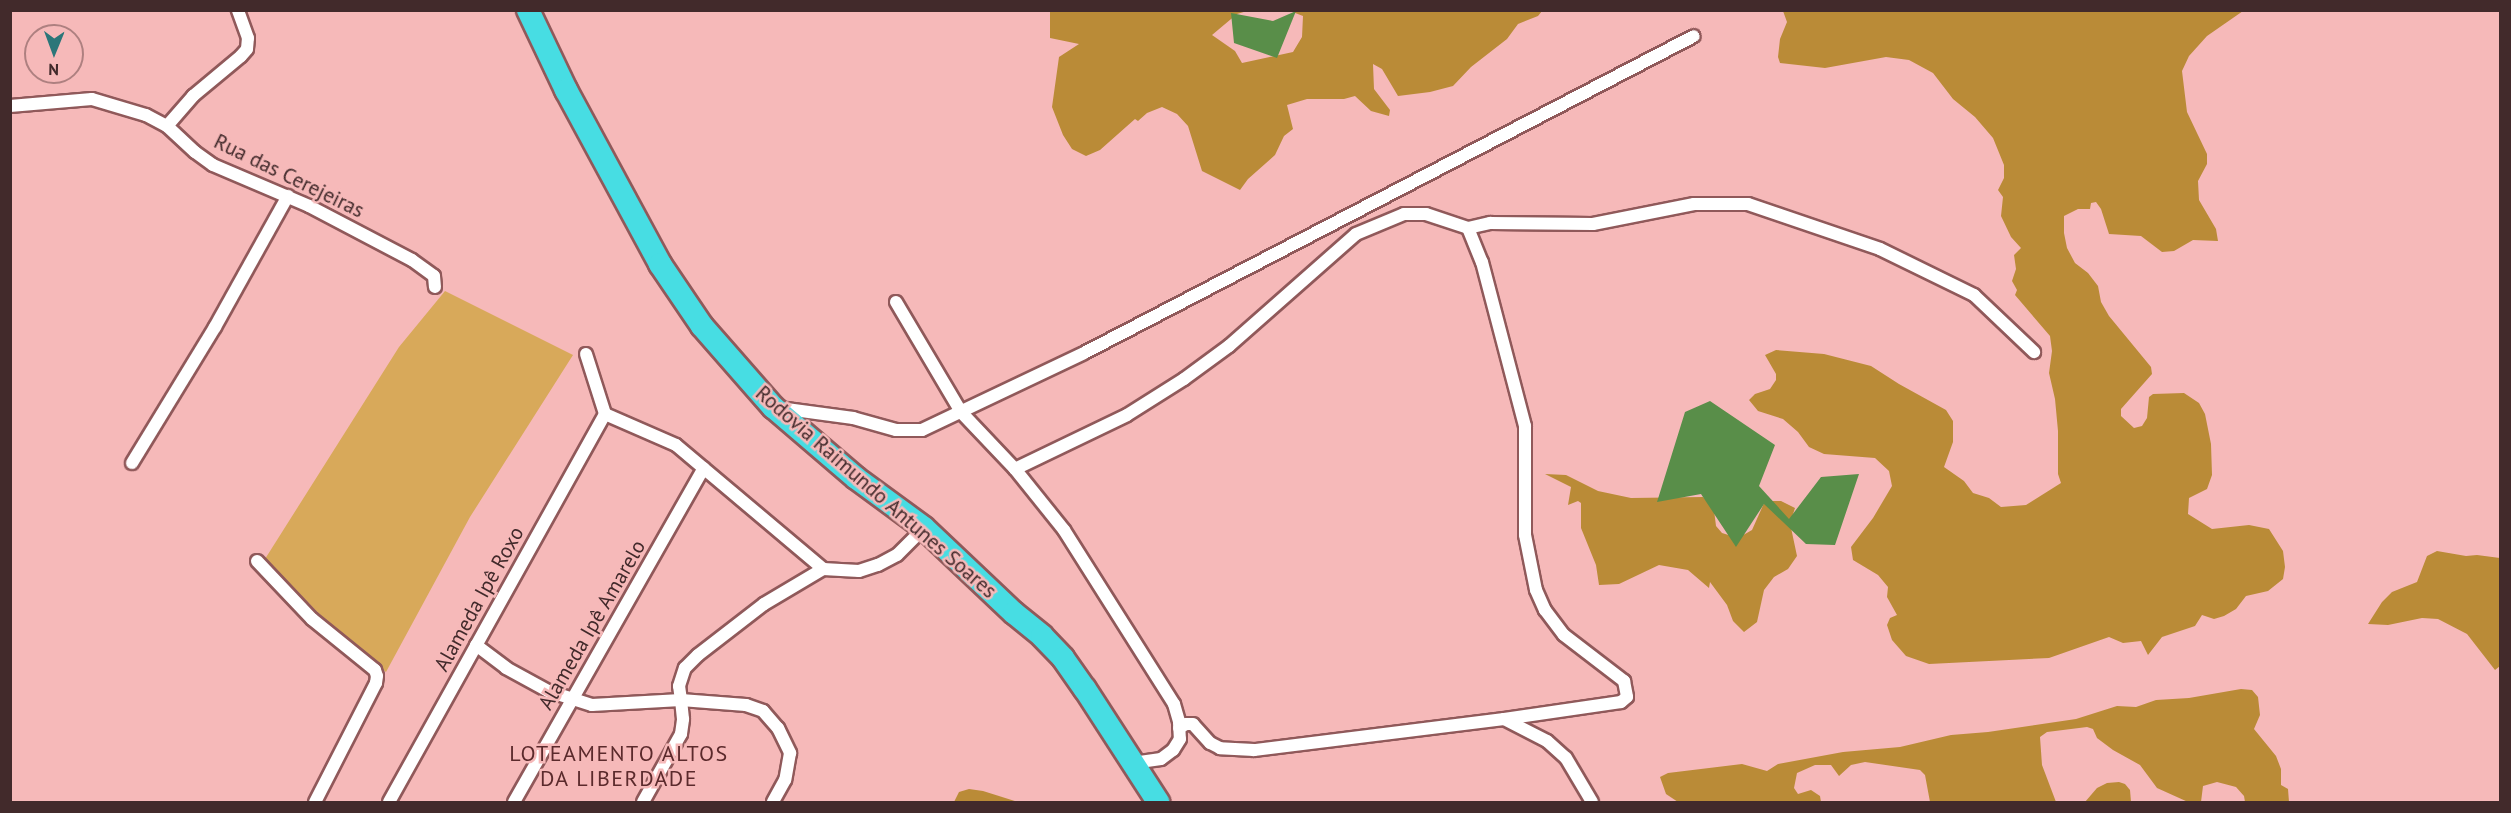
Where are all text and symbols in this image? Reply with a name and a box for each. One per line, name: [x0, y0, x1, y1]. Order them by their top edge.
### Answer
north arrow: [24, 24, 84, 84]
text: N: [48, 60, 59, 80]
street label: Rua das Cerejeiras: [210, 129, 368, 223]
street label: Rodovia Raimundo Antunes Soares: [750, 380, 1002, 604]
street label: Alameda Ipê Roxo: [429, 522, 529, 676]
street label: Alameda Ipê Amarelo: [533, 535, 651, 715]
district label: LOTEAMENTO ALTOS DA LIBERDADE: [509, 740, 729, 792]

